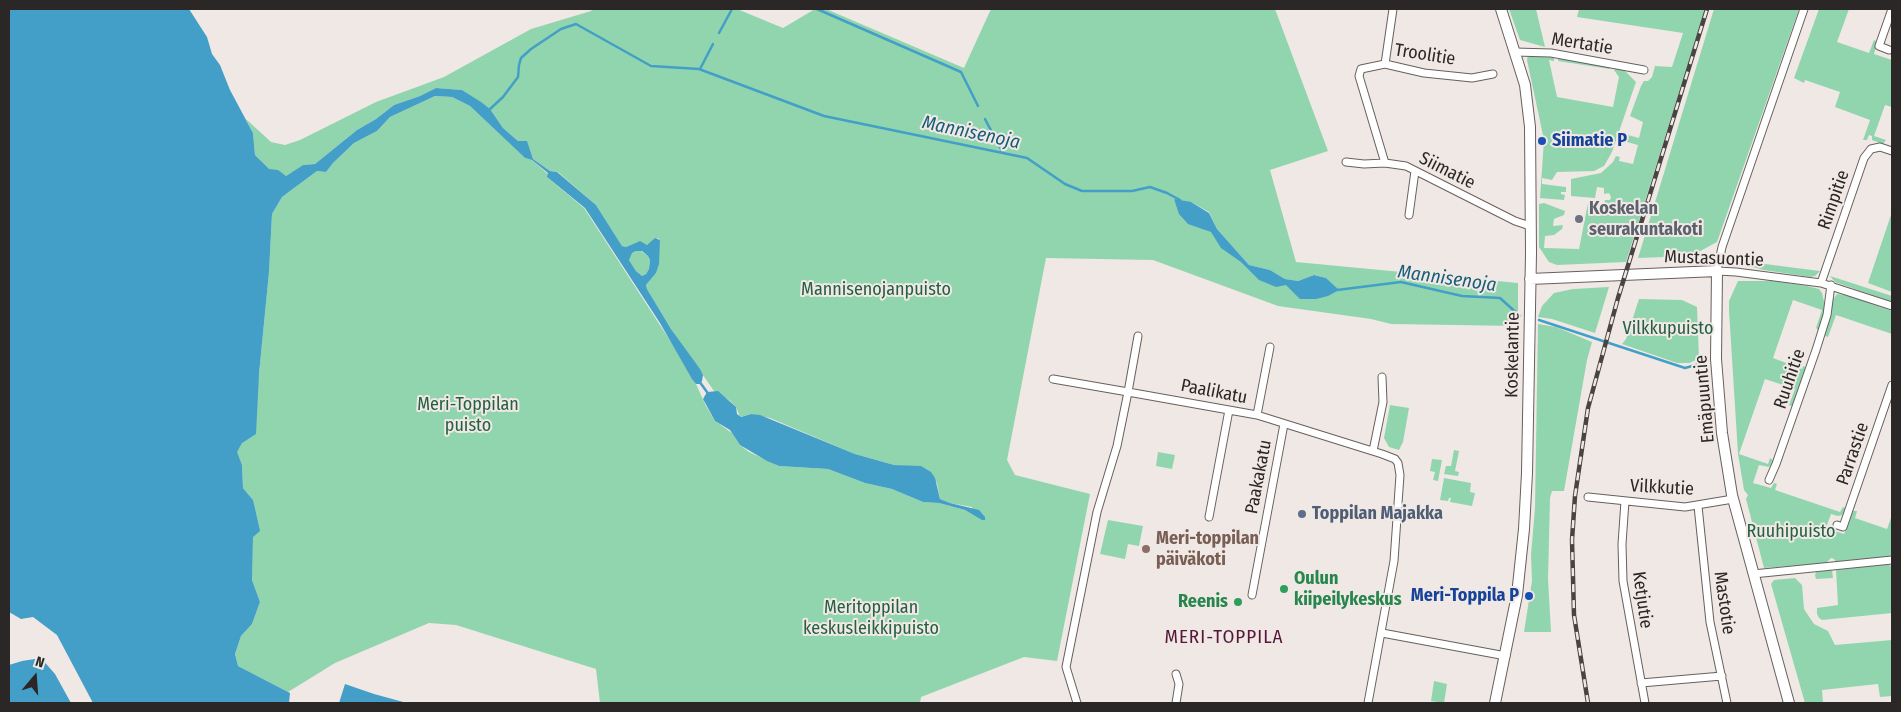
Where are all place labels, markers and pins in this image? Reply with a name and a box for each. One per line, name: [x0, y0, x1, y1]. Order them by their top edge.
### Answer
place label: Siimatie P: [1552, 130, 1627, 152]
marker: Siimatie P: [1536, 135, 1548, 147]
place label: Koskelan seurakuntakoti: [1589, 198, 1703, 240]
marker: Koskelan seurakuntakoti: [1573, 213, 1585, 225]
place label: Toppilan Majakka: [1312, 503, 1443, 525]
marker: Toppilan Majakka: [1296, 508, 1308, 520]
place label: Meri-toppilan päiväkoti: [1156, 528, 1259, 570]
marker: Meri-toppilan päiväkoti: [1140, 543, 1152, 555]
place label: Oulun kiipeilykeskus: [1294, 568, 1402, 610]
marker: Oulun kiipeilykeskus: [1278, 583, 1290, 595]
place label: Meri-Toppila P: [1411, 585, 1519, 607]
marker: Meri-Toppila P: [1523, 590, 1535, 602]
place label: Reenis: [1178, 591, 1228, 613]
marker: Reenis: [1232, 596, 1244, 608]

